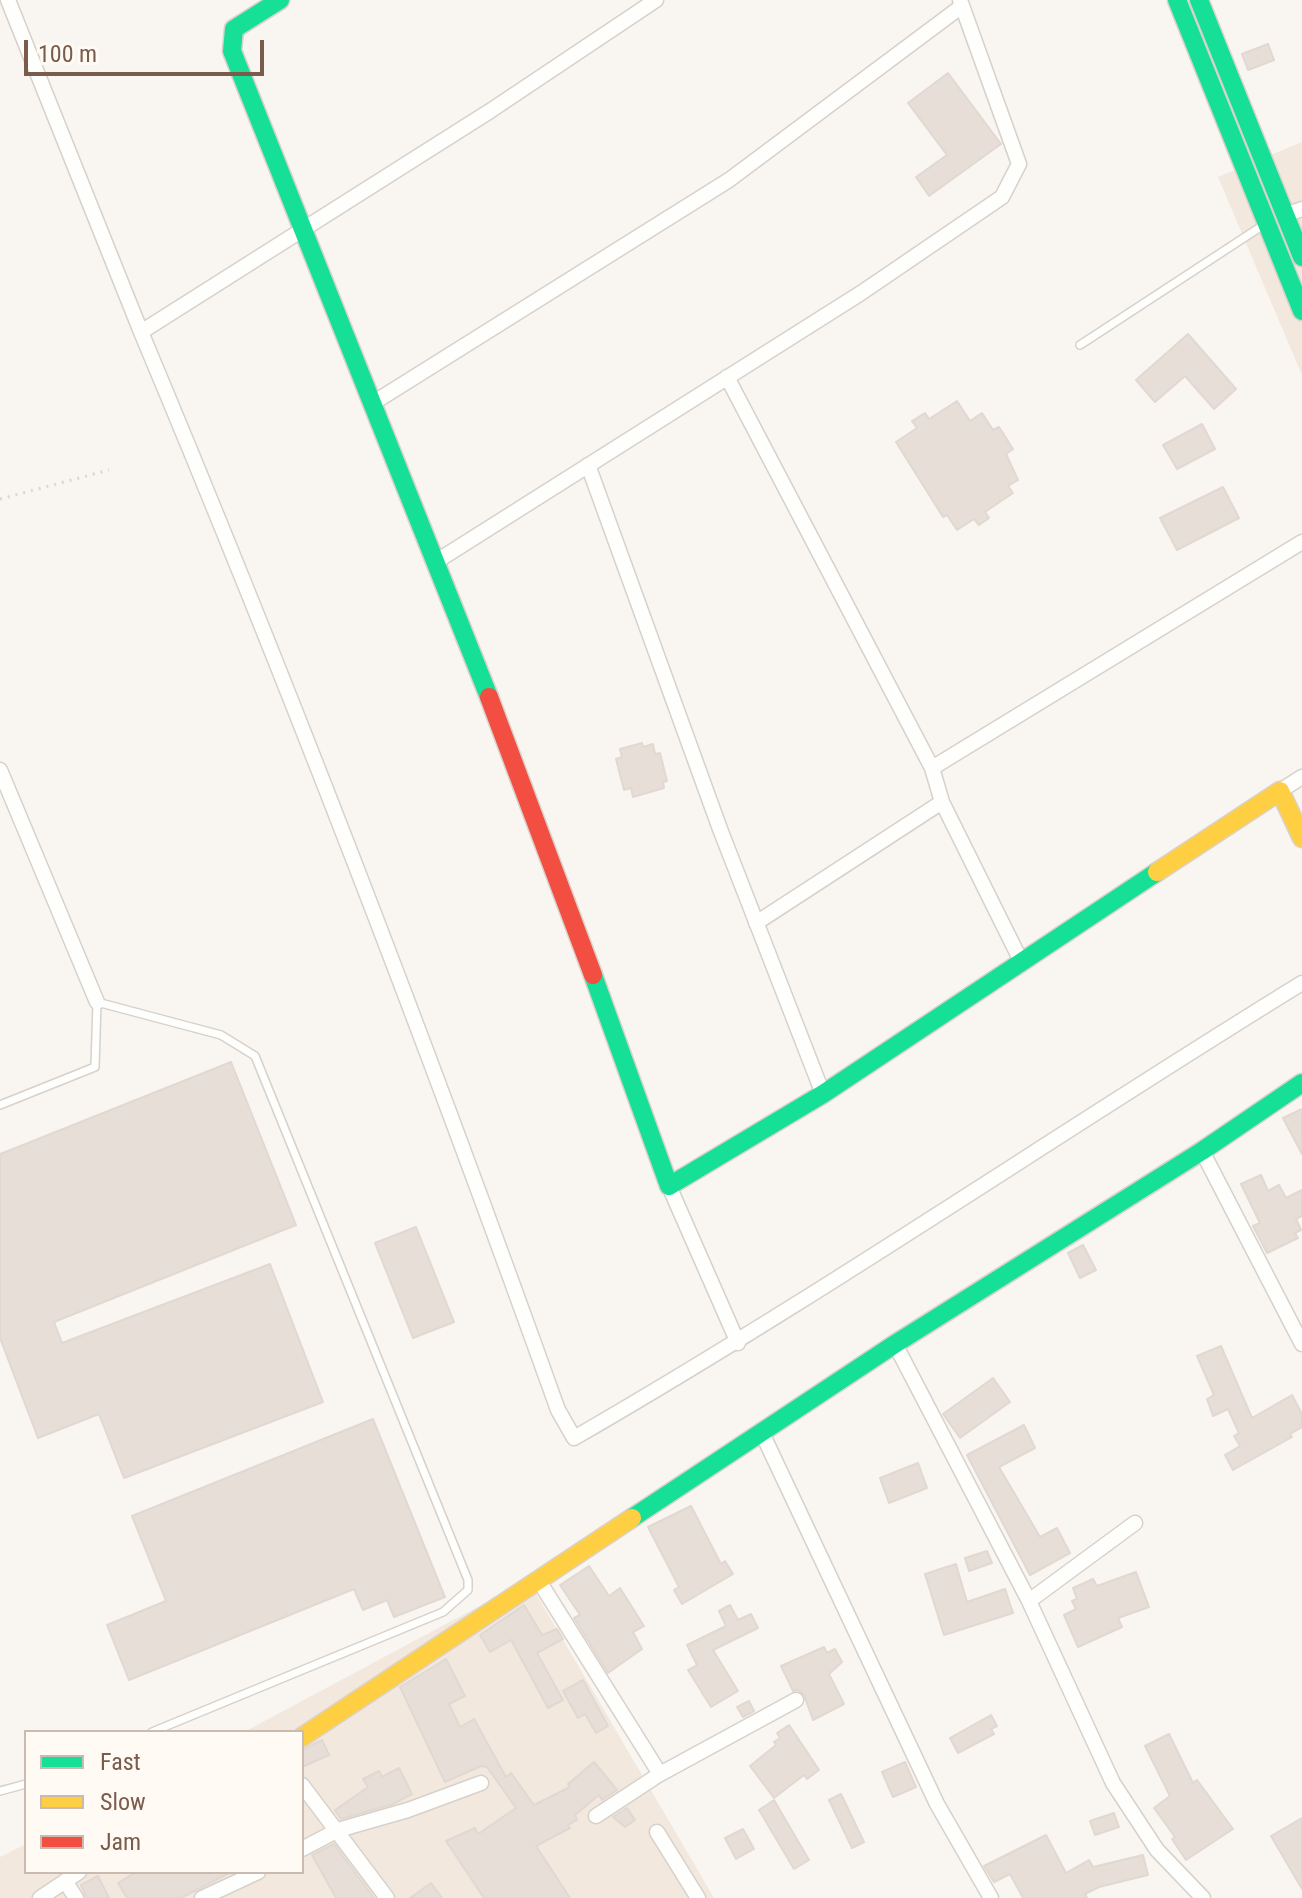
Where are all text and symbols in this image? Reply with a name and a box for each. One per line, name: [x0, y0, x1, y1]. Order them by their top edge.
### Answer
scale bar: [28, 24, 268, 74]
text: 100 m: [38, 40, 97, 68]
legend: [24, 1730, 304, 1874]
text: Fast: [100, 1748, 141, 1776]
text: Slow: [100, 1788, 146, 1816]
text: Jam: [100, 1828, 141, 1856]

